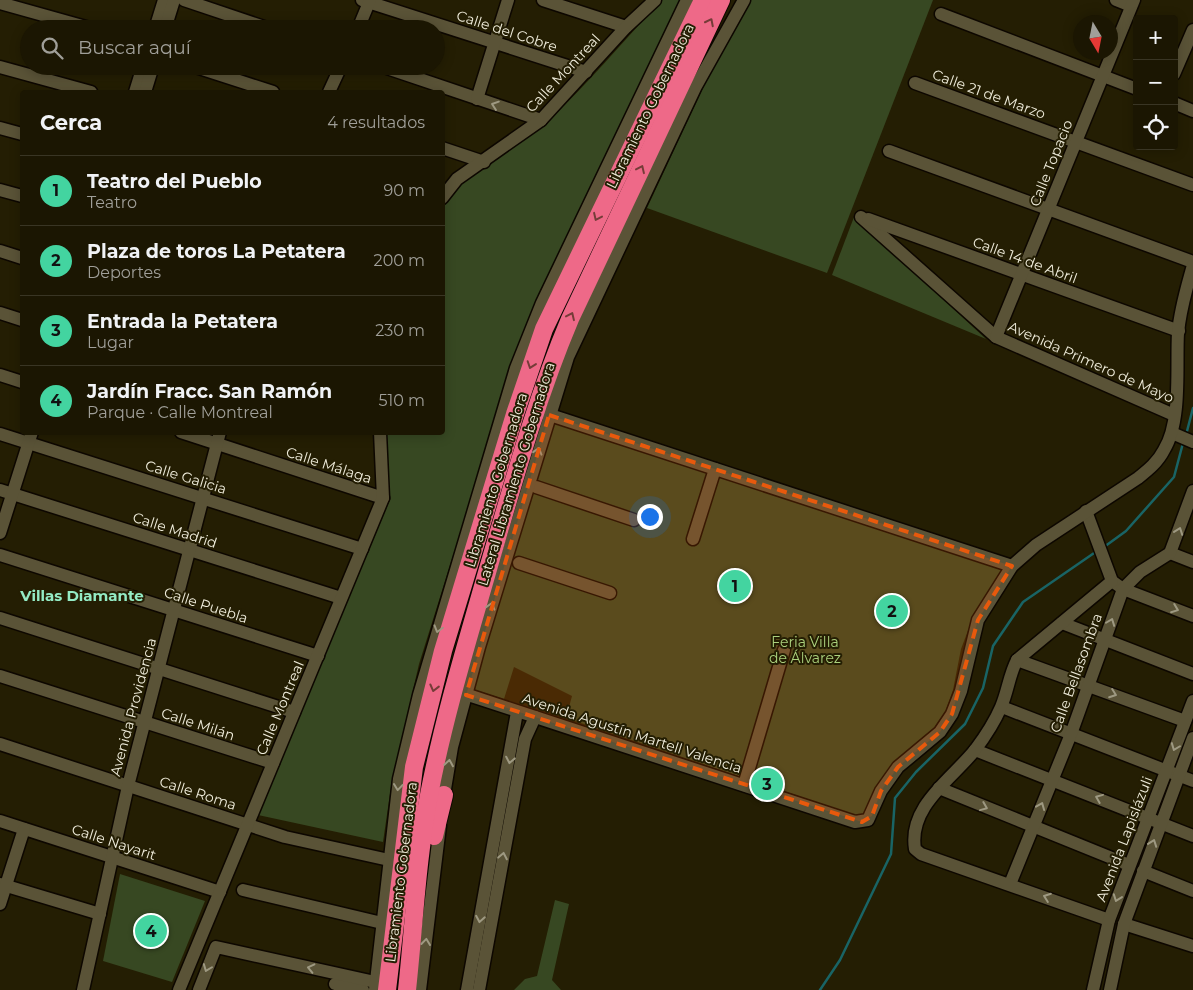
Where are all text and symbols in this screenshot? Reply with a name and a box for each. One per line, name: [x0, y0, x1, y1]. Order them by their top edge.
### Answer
street label: Calle del Cobre: [454, 6, 560, 56]
north arrow: [1073, 15, 1118, 60]
map controls: [1133, 15, 1178, 150]
button: +: [1133, 15, 1178, 60]
one-way arrow: [704, 19, 714, 28]
search box: [20, 20, 445, 75]
street label: Libramiento Gobernadora: [602, 20, 698, 192]
street label: Calle Montreal: [522, 30, 604, 116]
icon: search: [38, 34, 66, 62]
text: Buscar aquí: [78, 36, 191, 59]
button: −: [1133, 60, 1178, 105]
street label: Calle 21 de Marzo: [930, 65, 1048, 123]
one-way arrow: [491, 101, 500, 111]
button: locate: [1133, 105, 1178, 150]
text: Cerca: [40, 110, 102, 135]
text: 4 resultados: [327, 113, 425, 132]
street label: Calle Topacio: [1025, 117, 1077, 209]
one-way arrow: [634, 166, 644, 175]
text: Teatro del Pueblo: [87, 170, 262, 193]
text: 1: [53, 181, 59, 200]
text: 90 m: [383, 181, 425, 200]
text: Teatro: [87, 193, 137, 212]
one-way arrow: [593, 212, 603, 221]
street label: Calle 14 de Abril: [970, 233, 1080, 287]
text: Plaza de toros La Petatera: [87, 240, 346, 263]
text: 2: [51, 251, 61, 270]
text: 200 m: [374, 251, 425, 270]
text: Deportes: [87, 263, 161, 282]
text: Entrada la Petatera: [87, 310, 278, 333]
one-way arrow: [565, 312, 576, 321]
street label: Avenida Primero de Mayo: [1005, 317, 1177, 407]
text: 3: [51, 321, 61, 340]
text: 230 m: [375, 321, 425, 340]
text: Lugar: [87, 333, 134, 352]
street label: Lateral Libramiento Gobernadora: [474, 360, 558, 588]
one-way arrow: [527, 361, 537, 369]
text: Jardín Fracc. San Ramón: [87, 380, 332, 403]
text: 4: [50, 391, 62, 410]
text: 510 m: [378, 391, 425, 410]
street label: Libramiento Gobernadora: [461, 391, 531, 569]
text: Parque · Calle Montreal: [87, 403, 273, 422]
street label: Calle Málaga: [284, 443, 374, 487]
one-way arrow: [533, 447, 543, 455]
street label: Calle Galicia: [143, 456, 229, 498]
your location: [637, 504, 663, 530]
street label: Calle Madrid: [131, 508, 219, 552]
one-way arrow: [1173, 527, 1183, 536]
pin: 1: [719, 567, 751, 605]
street label: Calle Puebla: [162, 583, 250, 627]
district label: Villas Diamante: [19, 586, 144, 605]
pin: 2: [876, 592, 908, 630]
one-way arrow: [485, 603, 495, 611]
one-way arrow: [1170, 603, 1178, 613]
street label: Calle Bellasombra: [1046, 611, 1106, 735]
one-way arrow: [1105, 618, 1115, 626]
one-way arrow: [433, 625, 443, 633]
park label: Feria Villa de Álvarez: [769, 633, 841, 667]
street label: Avenida Providencia: [106, 636, 160, 778]
street label: Calle Montreal: [252, 658, 308, 758]
one-way arrow: [429, 684, 440, 693]
one-way arrow: [1108, 688, 1116, 698]
street label: Avenida Agustín Martell Valencia: [520, 689, 744, 777]
street label: Calle Milán: [159, 704, 237, 744]
one-way arrow: [1171, 742, 1181, 750]
one-way arrow: [505, 755, 515, 764]
one-way arrow: [444, 759, 454, 767]
pin: 3: [751, 765, 783, 803]
street label: Calle Roma: [157, 772, 239, 814]
street label: Avenida Lapislázuli: [1092, 774, 1156, 904]
street label: Libramiento Gobernadora: [381, 781, 421, 963]
one-way arrow: [393, 783, 404, 791]
one-way arrow: [1095, 794, 1104, 805]
one-way arrow: [979, 800, 988, 811]
one-way arrow: [1035, 802, 1046, 811]
street label: Calle Nayarit: [70, 820, 159, 864]
one-way arrow: [1147, 839, 1157, 848]
one-way arrow: [498, 852, 508, 860]
one-way arrow: [1043, 893, 1052, 903]
one-way arrow: [1113, 893, 1123, 902]
pin: 4: [135, 912, 167, 950]
one-way arrow: [475, 915, 485, 924]
one-way arrow: [420, 937, 431, 945]
one-way arrow: [306, 963, 315, 974]
one-way arrow: [203, 964, 213, 972]

